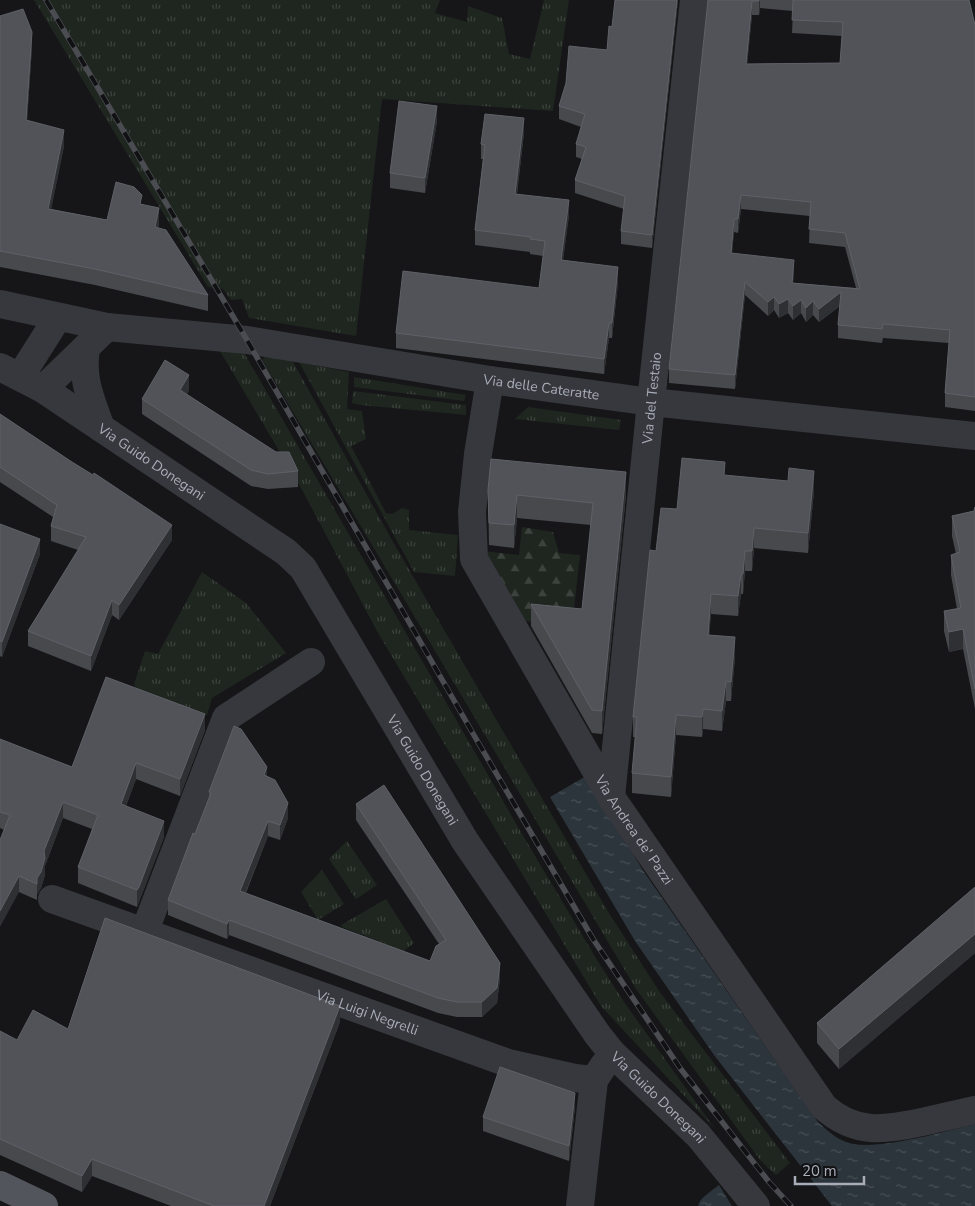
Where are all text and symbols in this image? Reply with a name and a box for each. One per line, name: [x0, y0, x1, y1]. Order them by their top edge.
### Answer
street label: Via del Testaio: [637, 351, 666, 446]
street label: Via delle Cateratte: [481, 369, 601, 404]
street label: Via Guido Donegani: [93, 418, 209, 505]
street label: Via Guido Donegani: [382, 710, 463, 829]
street label: Via Andrea de' Pazzi: [590, 771, 678, 888]
street label: Via Luigi Negrelli: [312, 985, 421, 1040]
street label: Via Guido Donegani: [606, 1047, 710, 1147]
scale bar: [795, 1154, 864, 1186]
text: 20 m: [802, 1161, 837, 1181]

